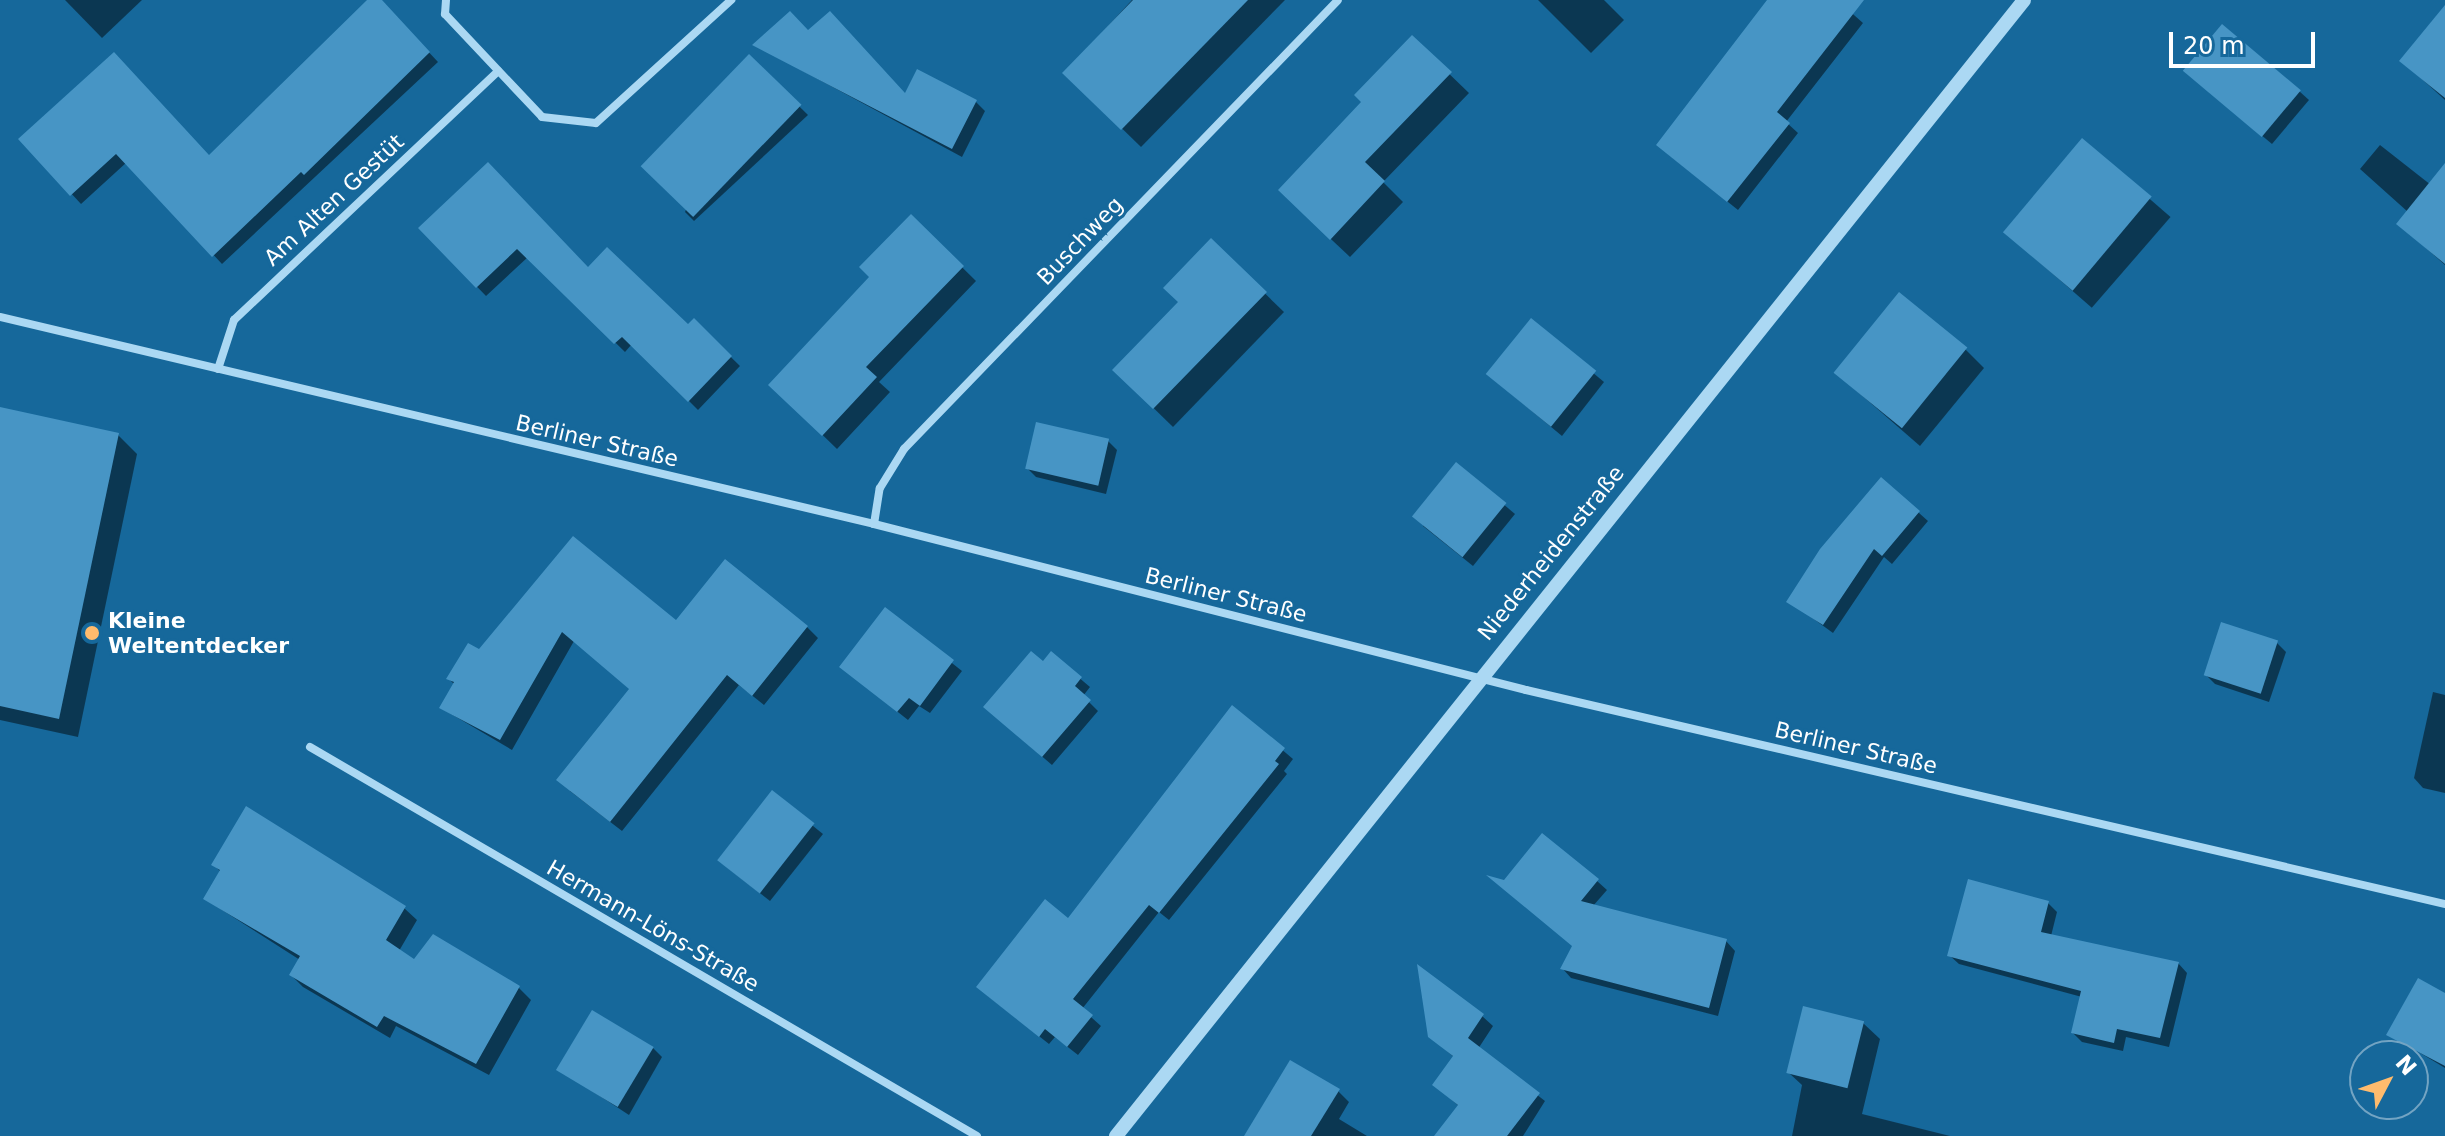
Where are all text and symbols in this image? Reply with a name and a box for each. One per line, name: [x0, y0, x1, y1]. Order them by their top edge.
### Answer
scale bar: [2173, 16, 2319, 66]
text: 20 m: [2183, 32, 2245, 60]
street label: Am Alten Gestüt: [259, 129, 409, 271]
street label: Buschweg: [1032, 192, 1128, 290]
street label: Berliner Straße: [513, 409, 681, 473]
street label: Niederheidenstraße: [1472, 460, 1630, 646]
street label: Berliner Straße: [1142, 562, 1310, 628]
place label: Kleine Weltentdecker: [108, 607, 289, 658]
marker: Kleine Weltentdecker: [83, 624, 101, 642]
street label: Berliner Straße: [1772, 716, 1940, 780]
street label: Hermann-Löns-Straße: [542, 854, 764, 998]
north arrow: [2349, 1040, 2429, 1120]
text: N: [2390, 1050, 2421, 1080]

